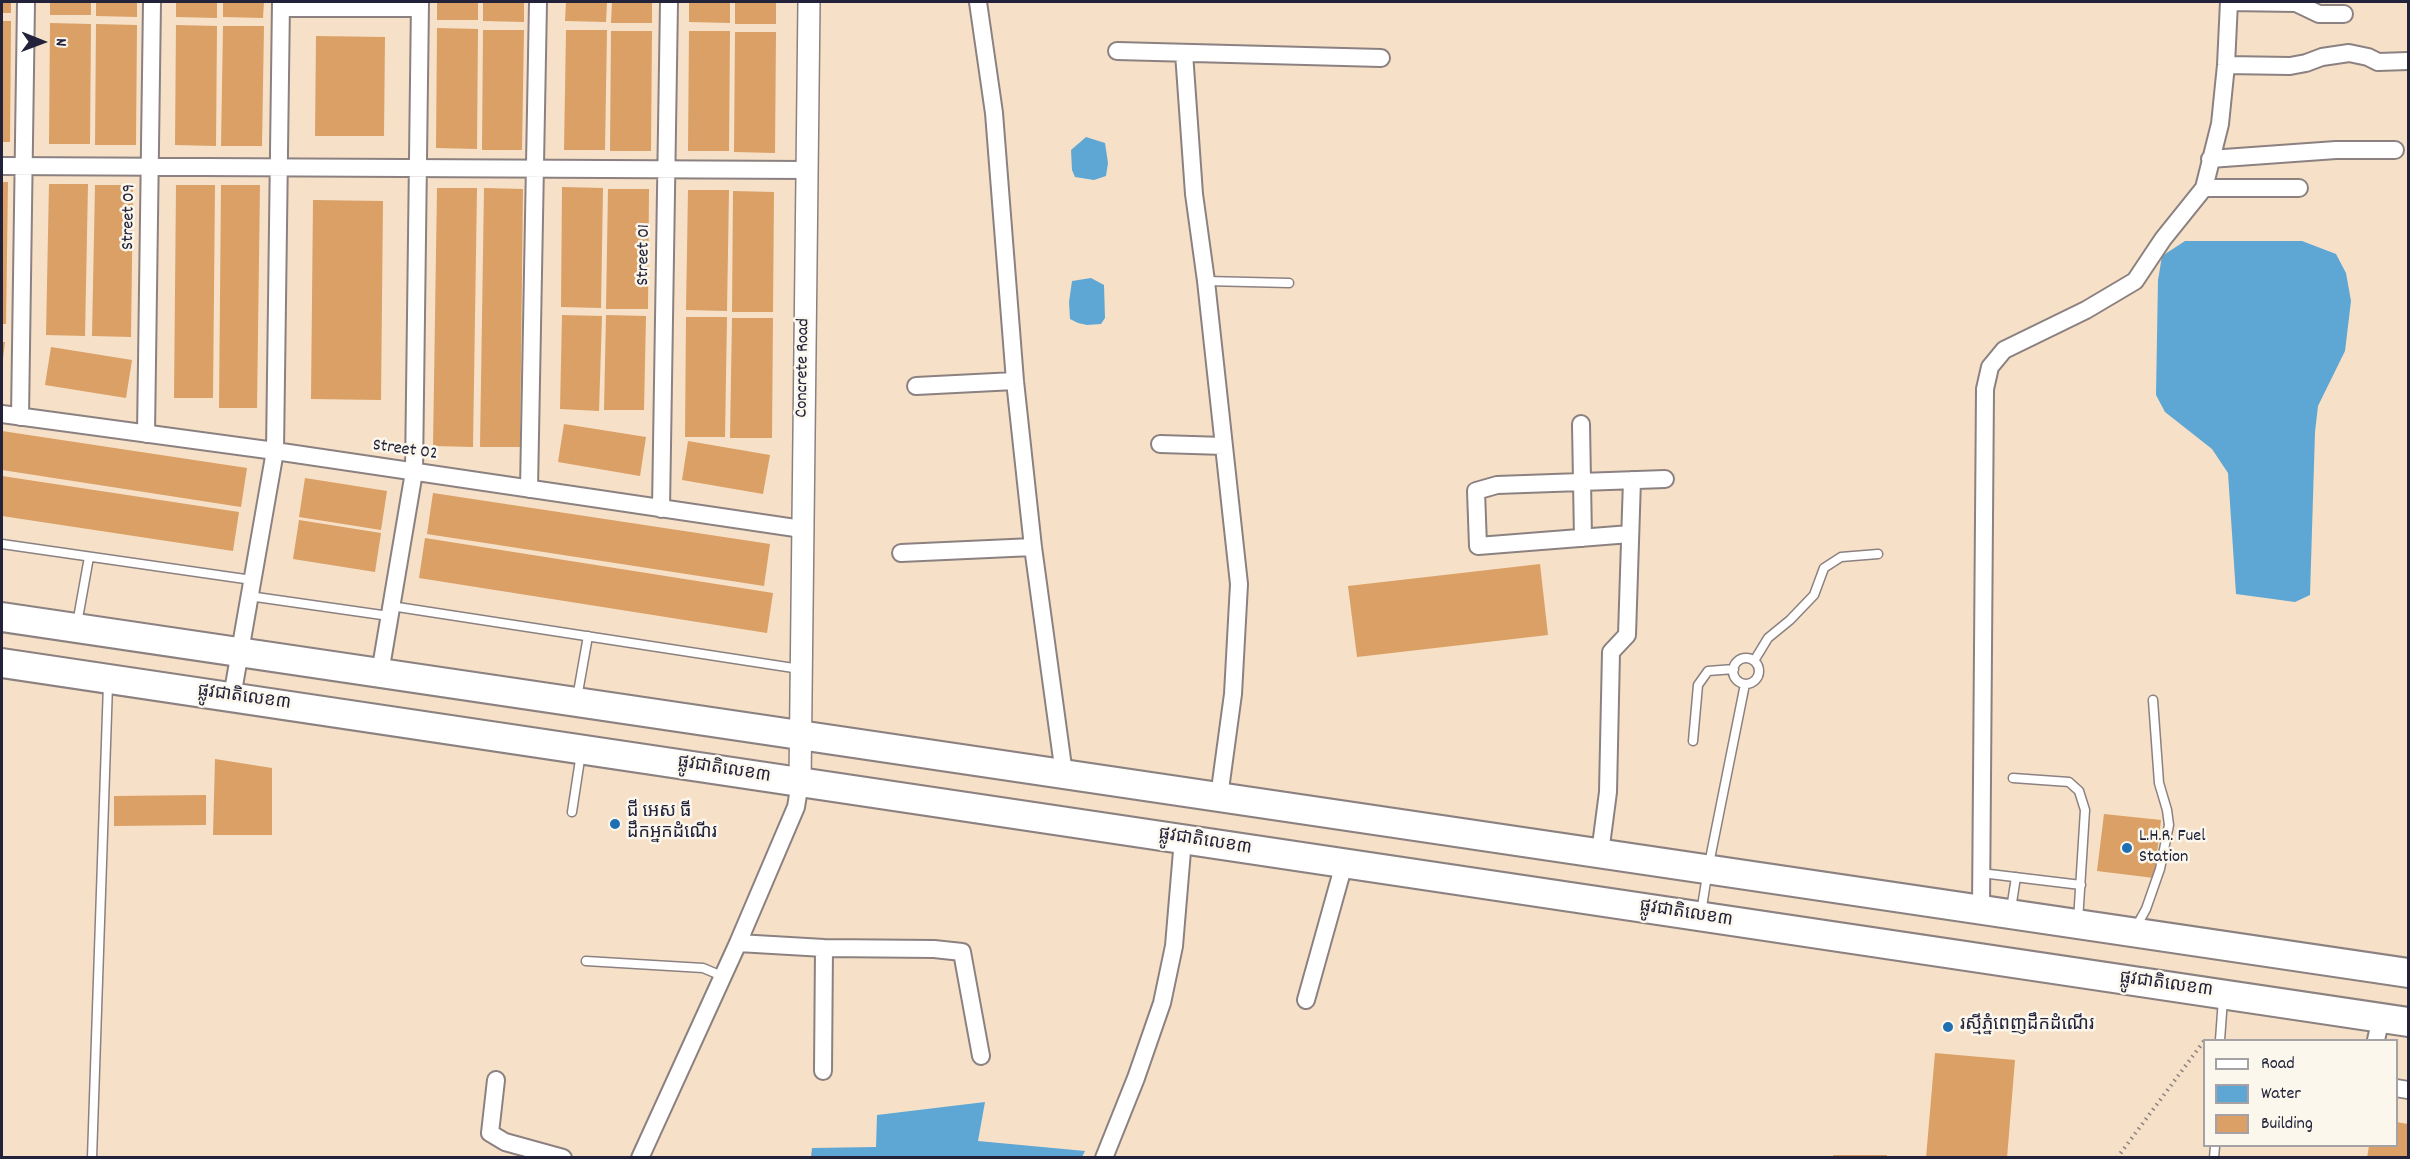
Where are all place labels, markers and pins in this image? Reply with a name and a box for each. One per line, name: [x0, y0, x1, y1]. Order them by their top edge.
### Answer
place label: ជី អេស ធី ដឹកអ្នកដំណើរ: [627, 803, 717, 846]
marker: ជី អេស ធី ដឹកអ្នកដំណើរ: [608, 817, 622, 831]
place label: L.H.R. Fuel Station: [2139, 827, 2205, 870]
marker: L.H.R. Fuel Station: [2120, 841, 2134, 855]
place label: រស្មីភ្នំពេញដឹកដំណើរ: [1960, 1016, 2094, 1038]
marker: រស្មីភ្នំពេញដឹកដំណើរ: [1941, 1020, 1955, 1034]

